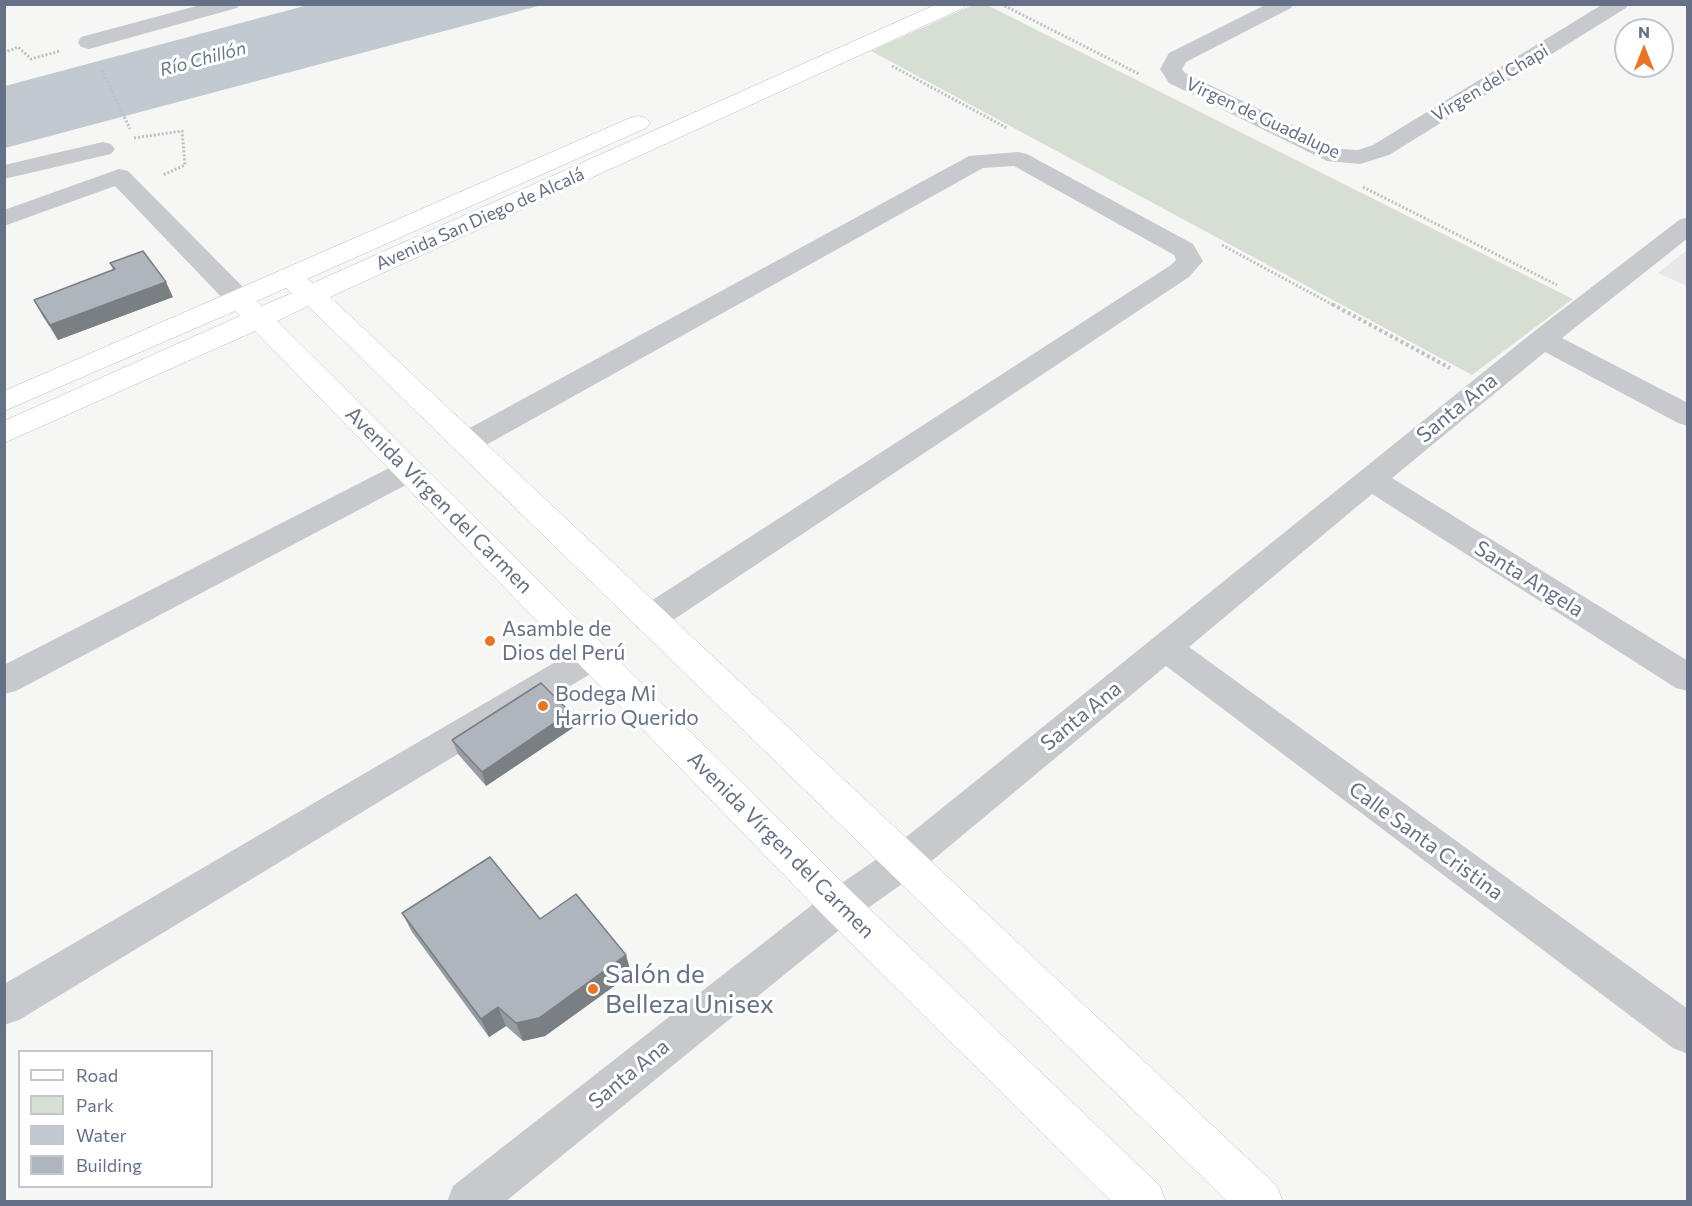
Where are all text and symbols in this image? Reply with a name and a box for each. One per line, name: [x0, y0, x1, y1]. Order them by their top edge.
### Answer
north arrow: [1614, 18, 1674, 78]
text: N: [1638, 22, 1650, 41]
water label: Río Chillón: [158, 37, 248, 81]
street label: Virgen del Chapi: [1428, 40, 1552, 126]
street label: Virgen de Guadalupe: [1182, 73, 1344, 163]
street label: Avenida San Diego de Alcalá: [372, 163, 588, 275]
street label: Santa Ana: [1412, 368, 1502, 448]
street label: Avenida Vírgen del Carmen: [340, 401, 538, 599]
street label: Santa Angela: [1470, 535, 1588, 623]
place label: Asamble de Dios del Perú: [502, 616, 625, 666]
marker: Asamble de Dios del Perú: [483, 634, 497, 648]
street label: Santa Ana: [1036, 676, 1126, 756]
place label: Bodega Mi Harrio Querido: [555, 681, 699, 731]
marker: Bodega Mi Harrio Querido: [536, 699, 550, 713]
street label: Avenida Vírgen del Carmen: [682, 746, 880, 944]
street label: Calle Santa Cristina: [1344, 777, 1508, 905]
place label: Salón de Belleza Unisex: [605, 958, 774, 1020]
marker: Salón de Belleza Unisex: [586, 982, 600, 996]
street label: Santa Ana: [584, 1034, 674, 1114]
legend: [18, 1050, 213, 1188]
text: Road: [76, 1064, 118, 1086]
text: Park: [76, 1094, 114, 1116]
text: Water: [76, 1124, 127, 1146]
text: Building: [76, 1154, 142, 1176]

